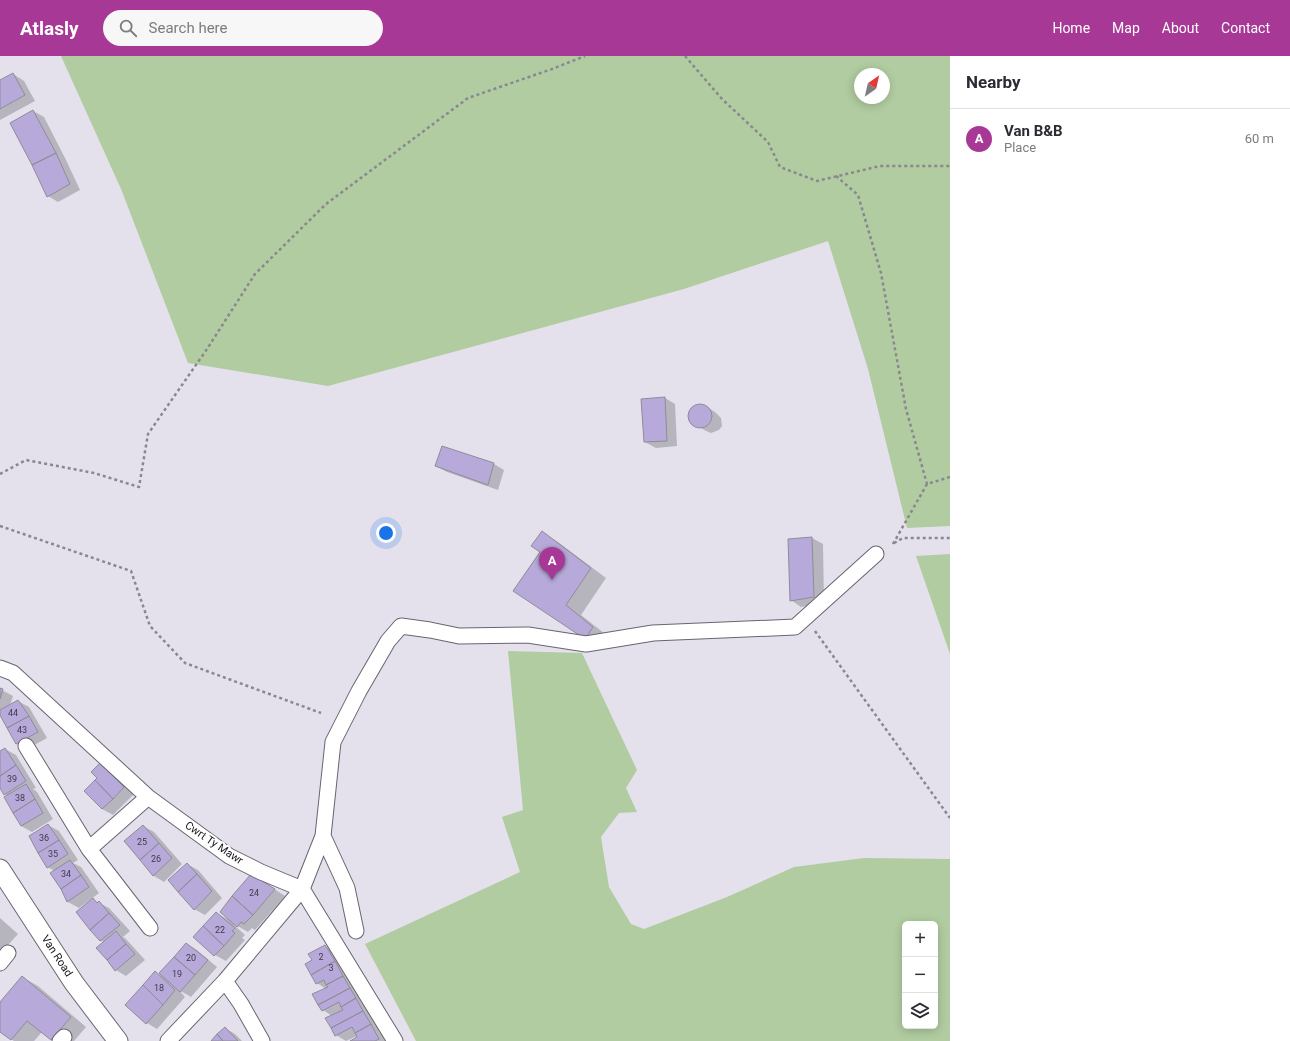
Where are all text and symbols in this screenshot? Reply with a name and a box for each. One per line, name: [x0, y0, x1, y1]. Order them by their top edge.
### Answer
search box: [103, 10, 383, 46]
text: Atlasly: [20, 17, 79, 40]
icon: search: [117, 17, 139, 39]
text: Search here: [149, 19, 228, 37]
text: Home: [1052, 20, 1090, 36]
text: Map: [1112, 20, 1140, 36]
text: About: [1162, 20, 1199, 36]
text: Contact: [1221, 20, 1270, 36]
north arrow: [854, 68, 890, 104]
text: Nearby: [966, 72, 1021, 92]
text: Van B&B: [1004, 122, 1063, 140]
text: A: [975, 131, 983, 146]
text: 60 m: [1245, 131, 1274, 146]
text: Place: [1004, 140, 1036, 155]
your location: [376, 523, 396, 543]
pin: A: [539, 547, 565, 580]
house number: 44: [8, 708, 18, 718]
house number: 43: [17, 725, 27, 735]
house number: 39: [7, 774, 17, 784]
house number: 38: [15, 793, 25, 803]
street label: Cwrt Ty Mawr: [182, 819, 246, 867]
house number: 36: [39, 833, 49, 843]
house number: 25: [137, 837, 147, 847]
house number: 35: [48, 849, 58, 859]
house number: 26: [151, 854, 161, 864]
house number: 34: [61, 869, 71, 879]
house number: 24: [249, 888, 259, 898]
map controls: [902, 921, 938, 1029]
button: +: [902, 921, 938, 957]
house number: 22: [215, 925, 225, 935]
street label: Van Road: [39, 933, 75, 979]
house number: 2: [318, 952, 324, 962]
house number: 20: [186, 953, 196, 963]
button: −: [902, 957, 938, 993]
house number: 3: [328, 963, 334, 973]
house number: 19: [172, 969, 182, 979]
house number: 18: [154, 983, 164, 993]
button: layers: [902, 993, 938, 1029]

